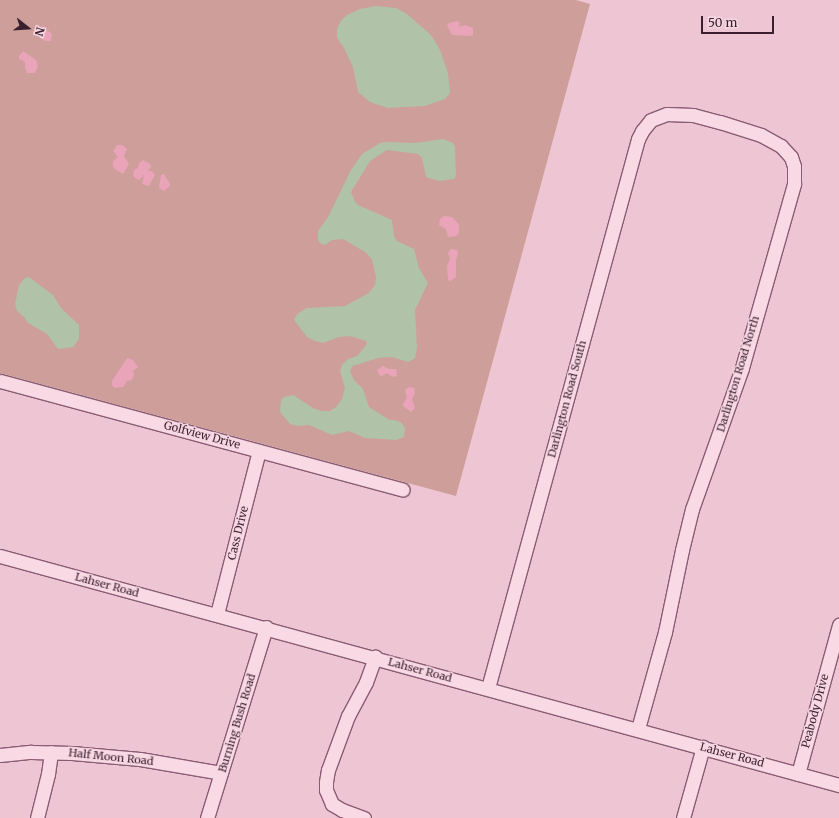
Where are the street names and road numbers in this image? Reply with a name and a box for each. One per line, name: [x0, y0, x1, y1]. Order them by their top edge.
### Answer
street label: Darlington Road North: [714, 314, 762, 434]
street label: Darlington Road South: [545, 339, 589, 459]
street label: Golfview Drive: [162, 418, 242, 452]
street label: Cass Drive: [225, 505, 251, 561]
street label: Lahser Road: [74, 570, 140, 600]
street label: Lahser Road: [387, 655, 453, 685]
street label: Burning Bush Road: [216, 672, 258, 774]
street label: Peabody Drive: [799, 673, 831, 749]
street label: Lahser Road: [699, 740, 765, 770]
street label: Half Moon Road: [68, 746, 154, 768]

